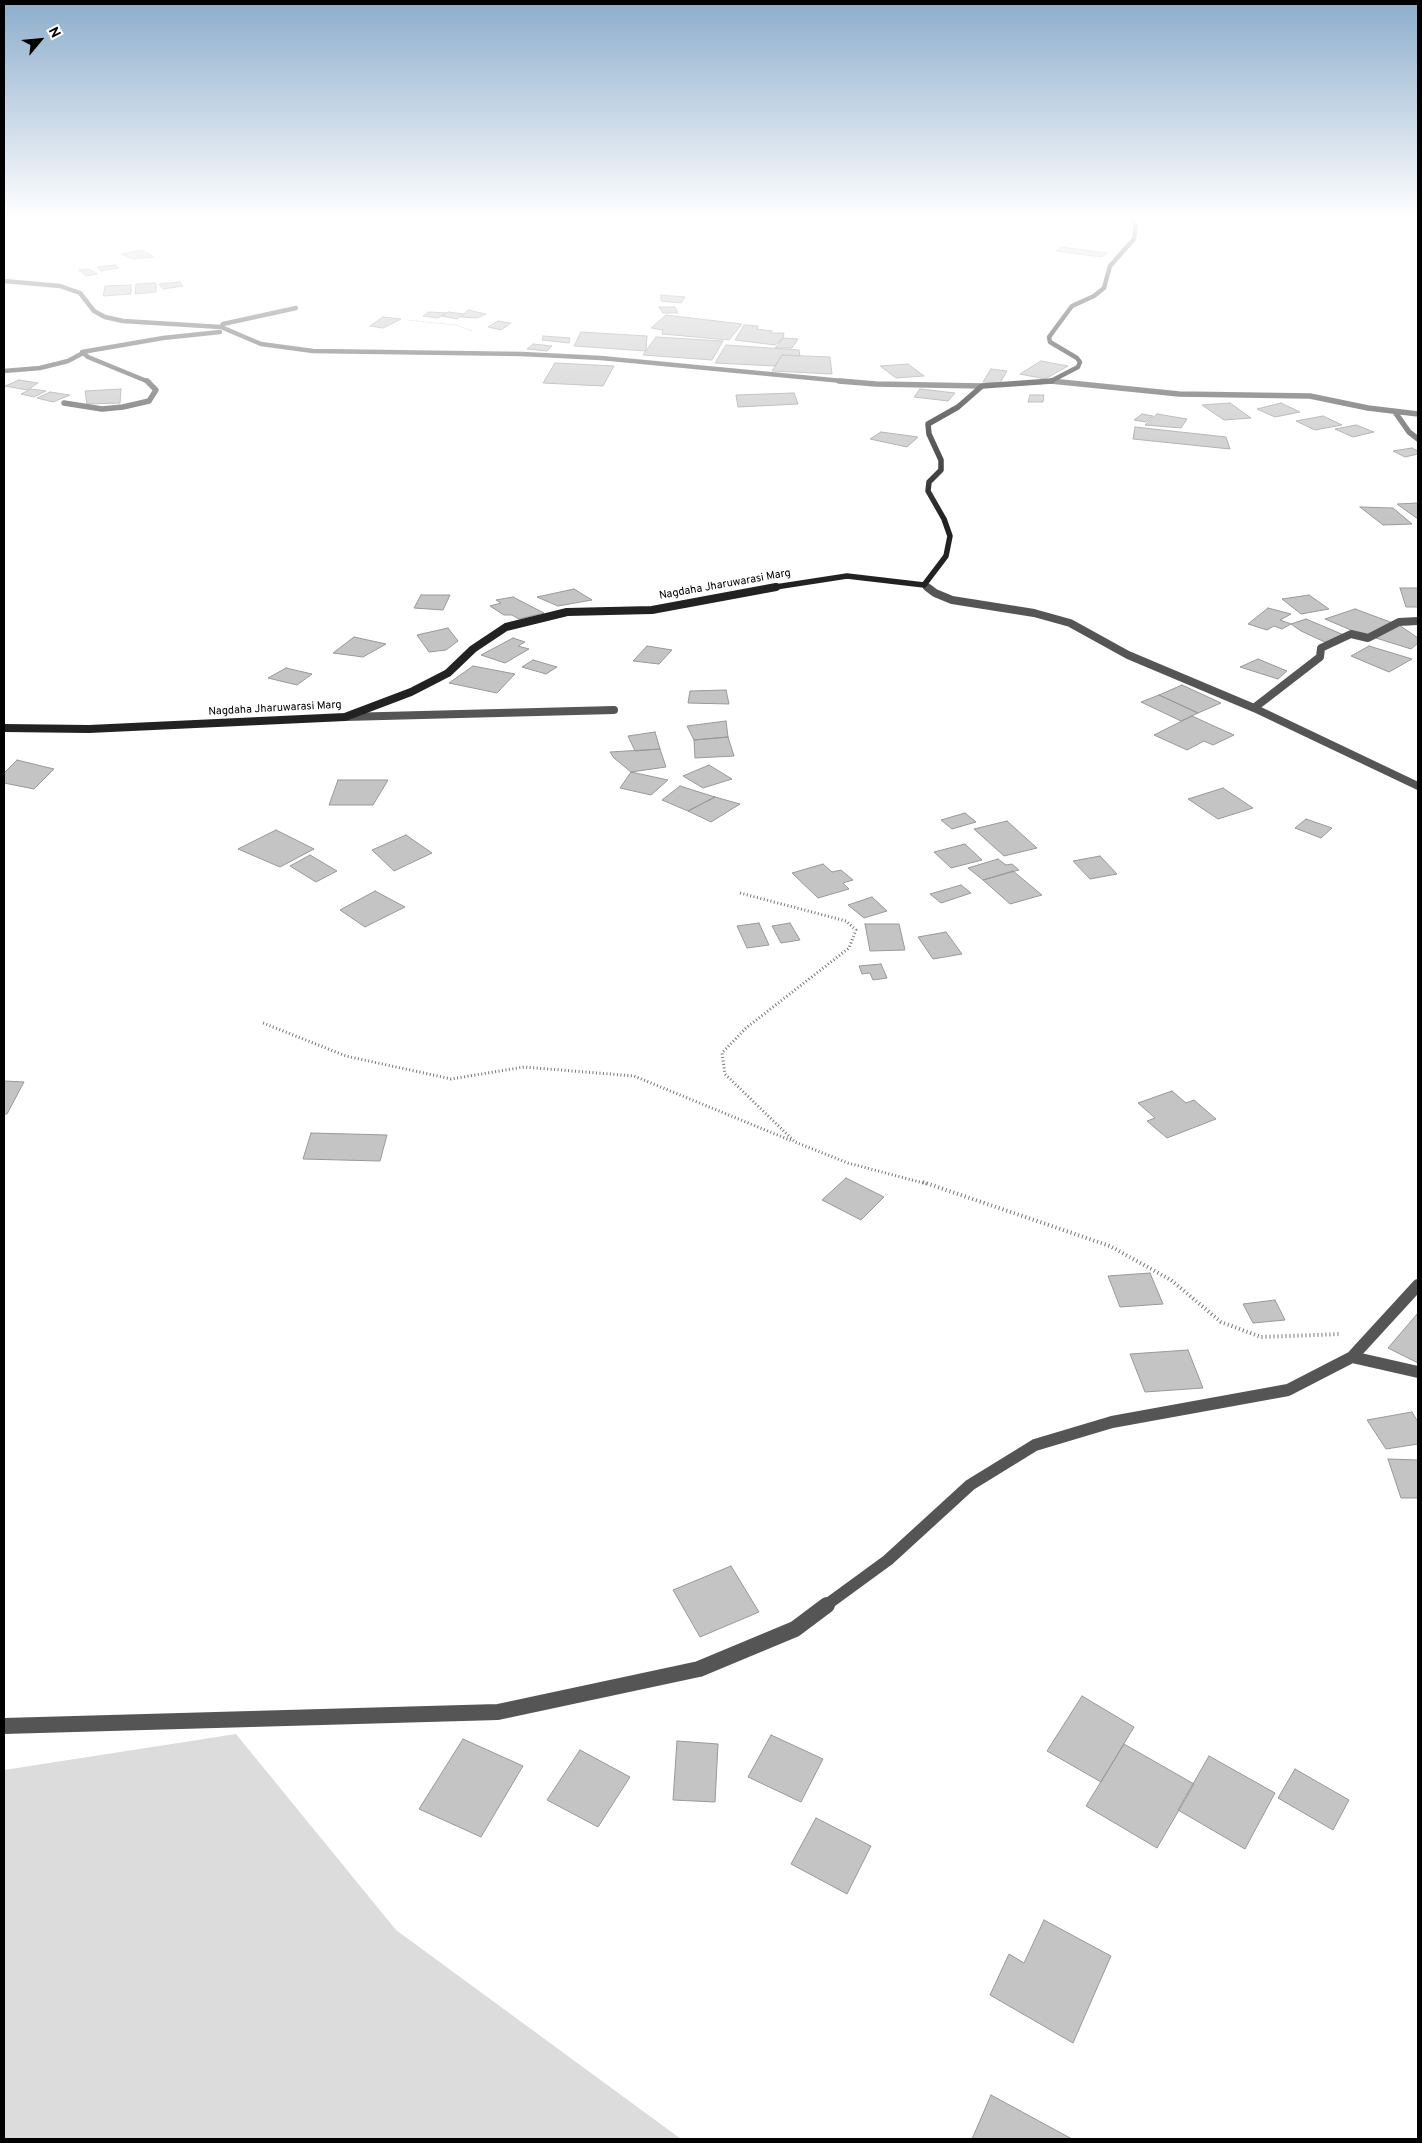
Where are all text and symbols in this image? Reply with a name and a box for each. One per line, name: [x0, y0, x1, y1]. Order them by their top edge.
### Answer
north arrow: [15, 15, 65, 65]
text: N: [44, 24, 64, 41]
street label: Nagdaha Jharuwarasi Marg: [658, 567, 792, 603]
street label: Nagdaha Jharuwarasi Marg: [208, 699, 342, 719]

